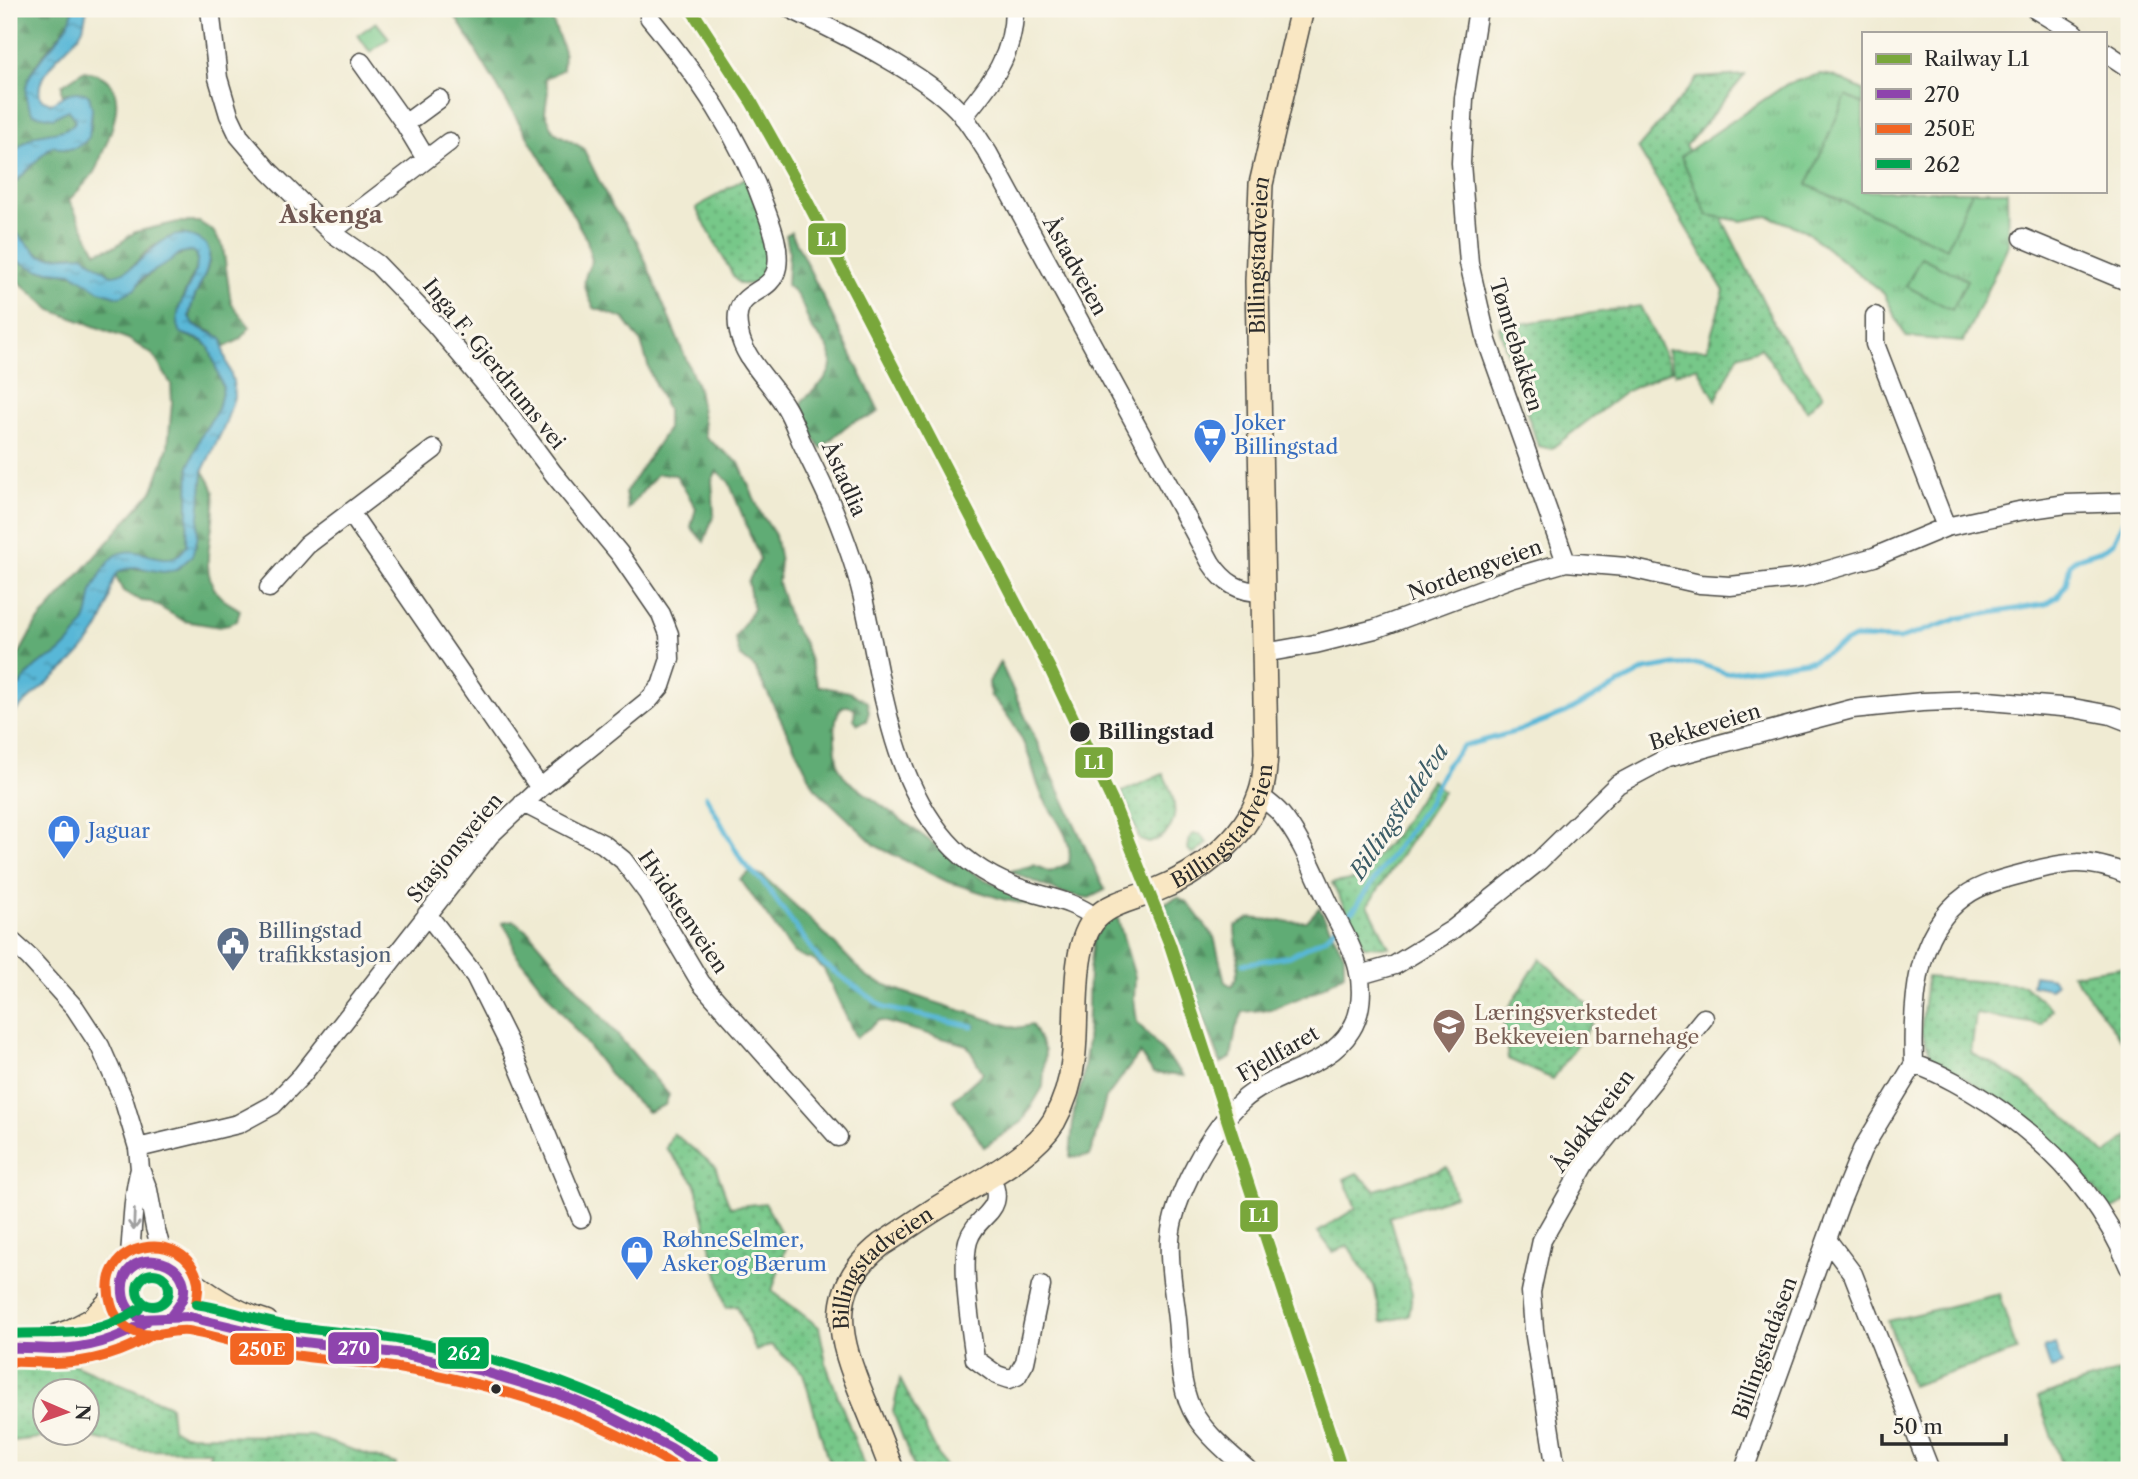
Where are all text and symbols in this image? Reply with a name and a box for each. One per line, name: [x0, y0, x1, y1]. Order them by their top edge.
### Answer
legend: [1862, 32, 2106, 192]
text: Railway L1: [1924, 46, 2030, 71]
text: 270: [1924, 82, 1960, 107]
text: 250E: [1924, 116, 1975, 141]
text: 262: [1924, 152, 1960, 177]
street label: Billingstadveien: [1244, 173, 1274, 335]
district label: Askenga: [278, 200, 384, 229]
street label: Åstadveien: [1037, 211, 1113, 320]
line badge: L1: [807, 222, 847, 256]
text: L1: [816, 228, 838, 251]
street label: Inga F. Gjerdrums vei: [418, 273, 571, 454]
street label: Tømtebakken: [1484, 275, 1549, 414]
place label: Joker Billingstad: [1231, 410, 1339, 459]
supermarket icon: Joker Billingstad: [1191, 416, 1229, 465]
street label: Åstadlia: [816, 436, 872, 521]
street label: Nordengveien: [1404, 534, 1545, 605]
street label: Bekkeveien: [1646, 698, 1764, 755]
place label: Billingstad: [1098, 719, 1214, 744]
marker: Billingstad: [1068, 720, 1092, 744]
water label: Billingstadelva: [1342, 738, 1455, 886]
line badge: L1: [1074, 746, 1114, 779]
text: L1: [1083, 751, 1105, 774]
street label: Billingstadveien: [1167, 763, 1277, 894]
street label: Stasjonsveien: [402, 788, 508, 907]
shop icon: Jaguar: [45, 812, 83, 861]
place label: Jaguar: [85, 818, 150, 843]
street label: Hvidstenveien: [633, 846, 734, 978]
place label: Billingstad trafikkstasjon: [258, 918, 391, 967]
public building icon: Billingstad trafikkstasjon: [214, 924, 252, 973]
place label: Læringsverkstedet Bekkeveien barnehage: [1474, 1000, 1699, 1049]
school or university icon: Læringsverkstedet Bekkeveien barnehage: [1430, 1006, 1468, 1055]
street label: Fjellfaret: [1232, 1020, 1324, 1087]
street label: Åsløkkveien: [1545, 1065, 1639, 1178]
line badge: L1: [1239, 1199, 1279, 1233]
street label: Billingstadveien: [828, 1201, 938, 1331]
text: L1: [1248, 1204, 1270, 1227]
one-way arrow: [127, 1208, 140, 1231]
place label: RøhneSelmer, Asker og Bærum: [661, 1227, 827, 1276]
shop icon: RøhneSelmer, Asker og Bærum: [618, 1233, 656, 1282]
street label: Billingstadåsen: [1727, 1273, 1802, 1422]
line badge: 270: [327, 1331, 380, 1365]
line badge: 250E: [229, 1332, 295, 1366]
line badge: 262: [437, 1336, 490, 1370]
text: 270: [337, 1337, 371, 1360]
text: 250E: [238, 1338, 286, 1361]
text: 262: [447, 1342, 481, 1365]
north arrow: [32, 1378, 102, 1448]
unlabelled marker: [489, 1382, 503, 1396]
scale bar: [1882, 1402, 2007, 1446]
text: N: [71, 1404, 94, 1421]
text: 50 m: [1893, 1414, 1943, 1439]

